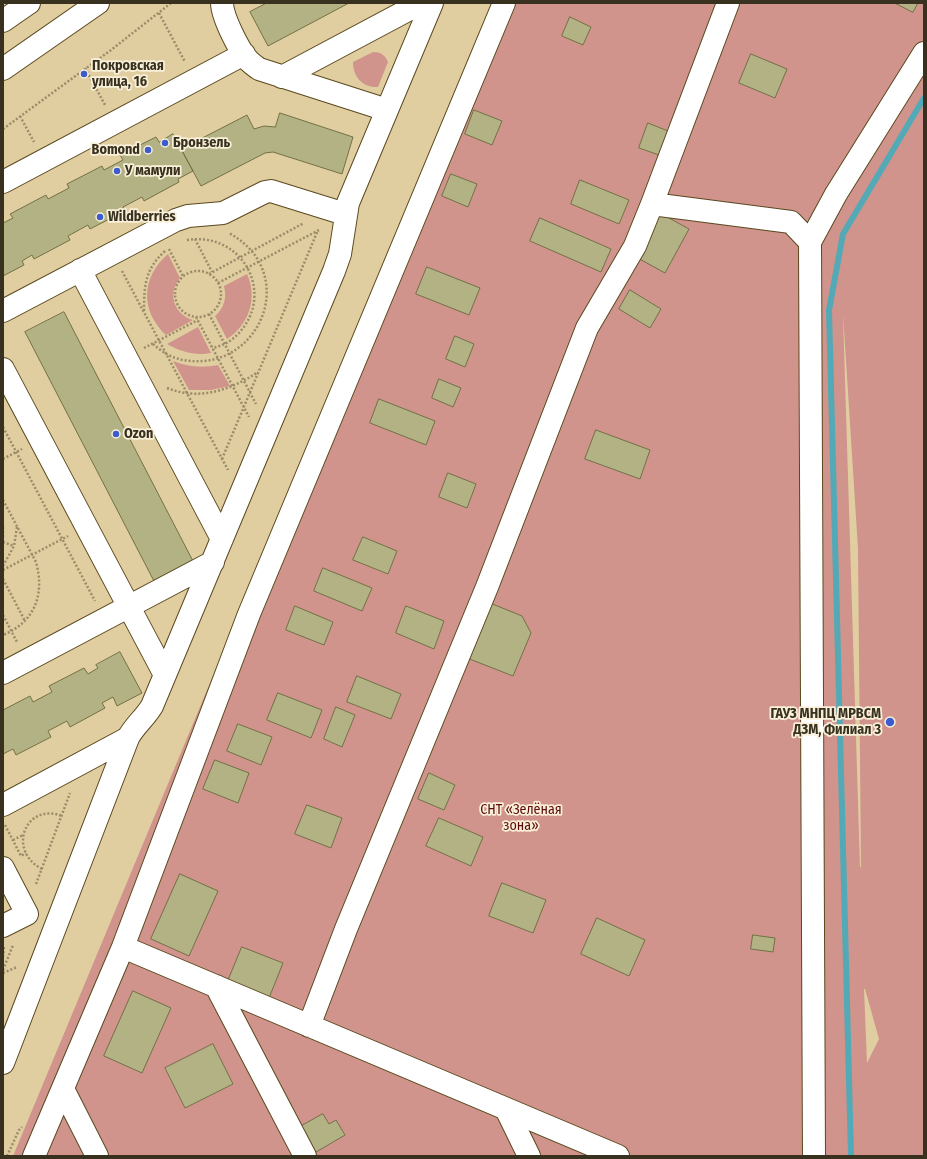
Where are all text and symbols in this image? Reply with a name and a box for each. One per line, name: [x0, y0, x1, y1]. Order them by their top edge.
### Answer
place label: Покровская улица, 16: [92, 58, 164, 90]
marker: Покровская улица, 16: [79, 69, 89, 79]
place label: Бронзель: [173, 135, 230, 151]
marker: Бронзель: [160, 138, 170, 148]
place label: Bomond: [92, 142, 140, 158]
marker: Bomond: [143, 145, 153, 155]
place label: У мамули: [125, 163, 180, 179]
marker: У мамули: [112, 166, 122, 176]
place label: Wildberries: [108, 209, 176, 225]
marker: Wildberries: [95, 212, 105, 222]
place label: Ozon: [124, 426, 153, 442]
marker: Ozon: [111, 429, 121, 439]
place label: ГАУЗ МНПЦ МРВСМ ДЗМ, Филиал 3: [770, 706, 881, 738]
marker: ГАУЗ МНПЦ МРВСМ ДЗМ, Филиал 3: [884, 716, 896, 728]
park label: СНТ «Зелёная зона»: [480, 802, 562, 834]

